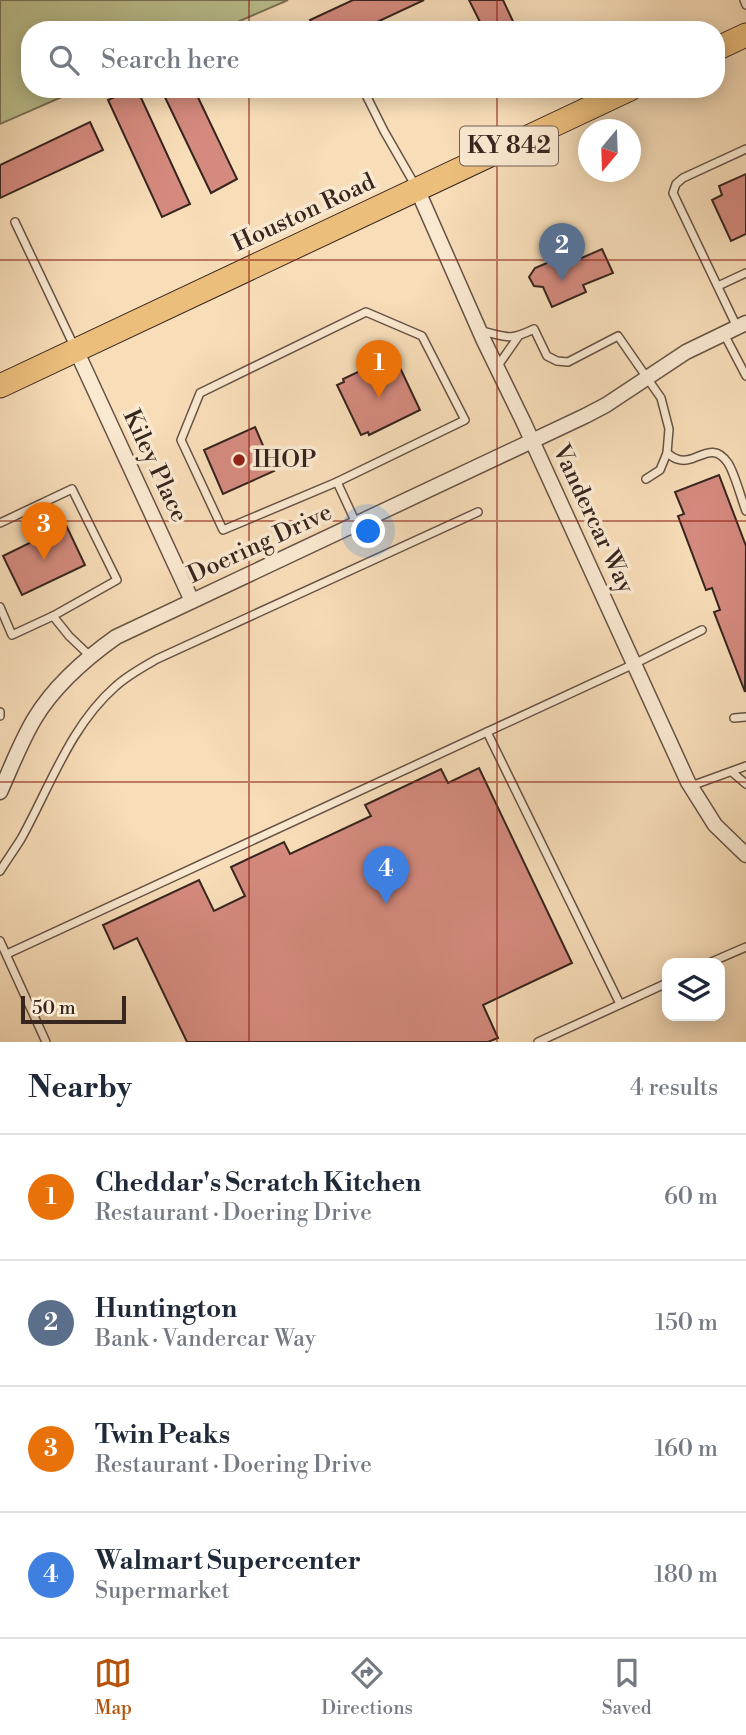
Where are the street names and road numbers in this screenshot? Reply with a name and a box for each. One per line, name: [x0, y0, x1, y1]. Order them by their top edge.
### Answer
road number: KY 842: [460, 127, 558, 166]
street label: Houston Road: [228, 167, 380, 259]
street label: Kiley Place: [116, 405, 194, 527]
street label: Vandercar Way: [545, 439, 641, 599]
street label: Doering Drive: [183, 497, 337, 591]

